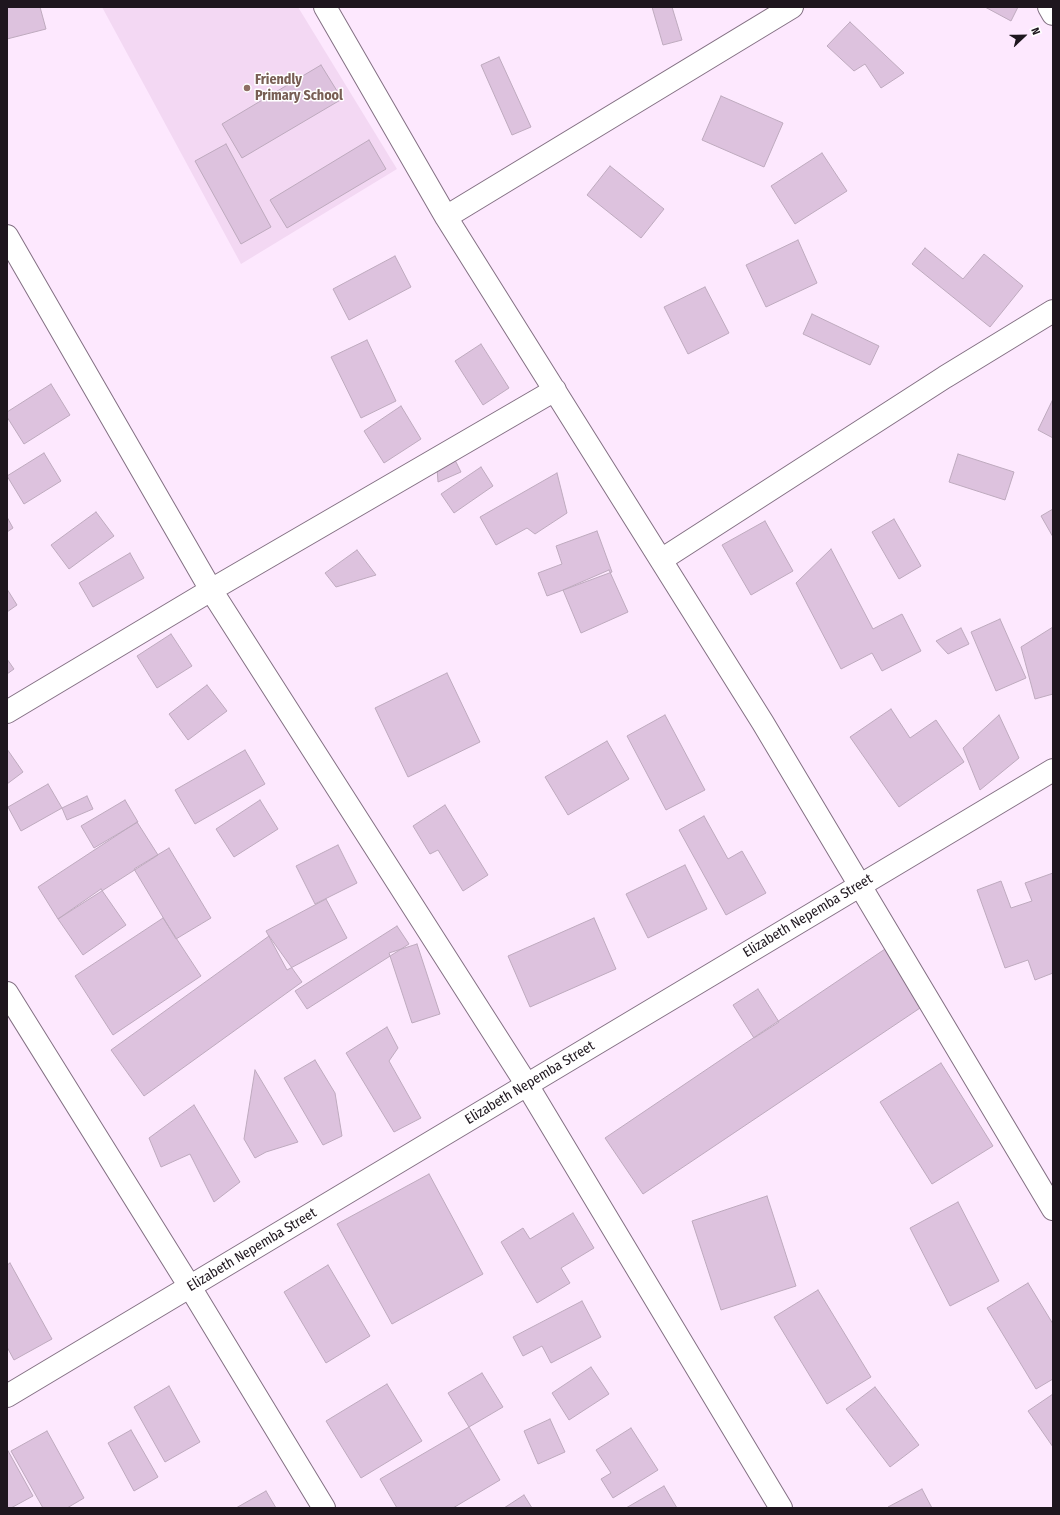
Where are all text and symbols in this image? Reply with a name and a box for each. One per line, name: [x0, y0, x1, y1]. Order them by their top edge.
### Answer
north arrow: [1004, 16, 1044, 56]
text: N: [1028, 26, 1043, 37]
place label: Friendly Primary School: [255, 72, 343, 104]
marker: Friendly Primary School: [242, 83, 252, 93]
street label: Elizabeth Nepemba Street: [740, 871, 876, 961]
street label: Elizabeth Nepemba Street: [462, 1038, 598, 1128]
street label: Elizabeth Nepemba Street: [184, 1205, 320, 1295]

